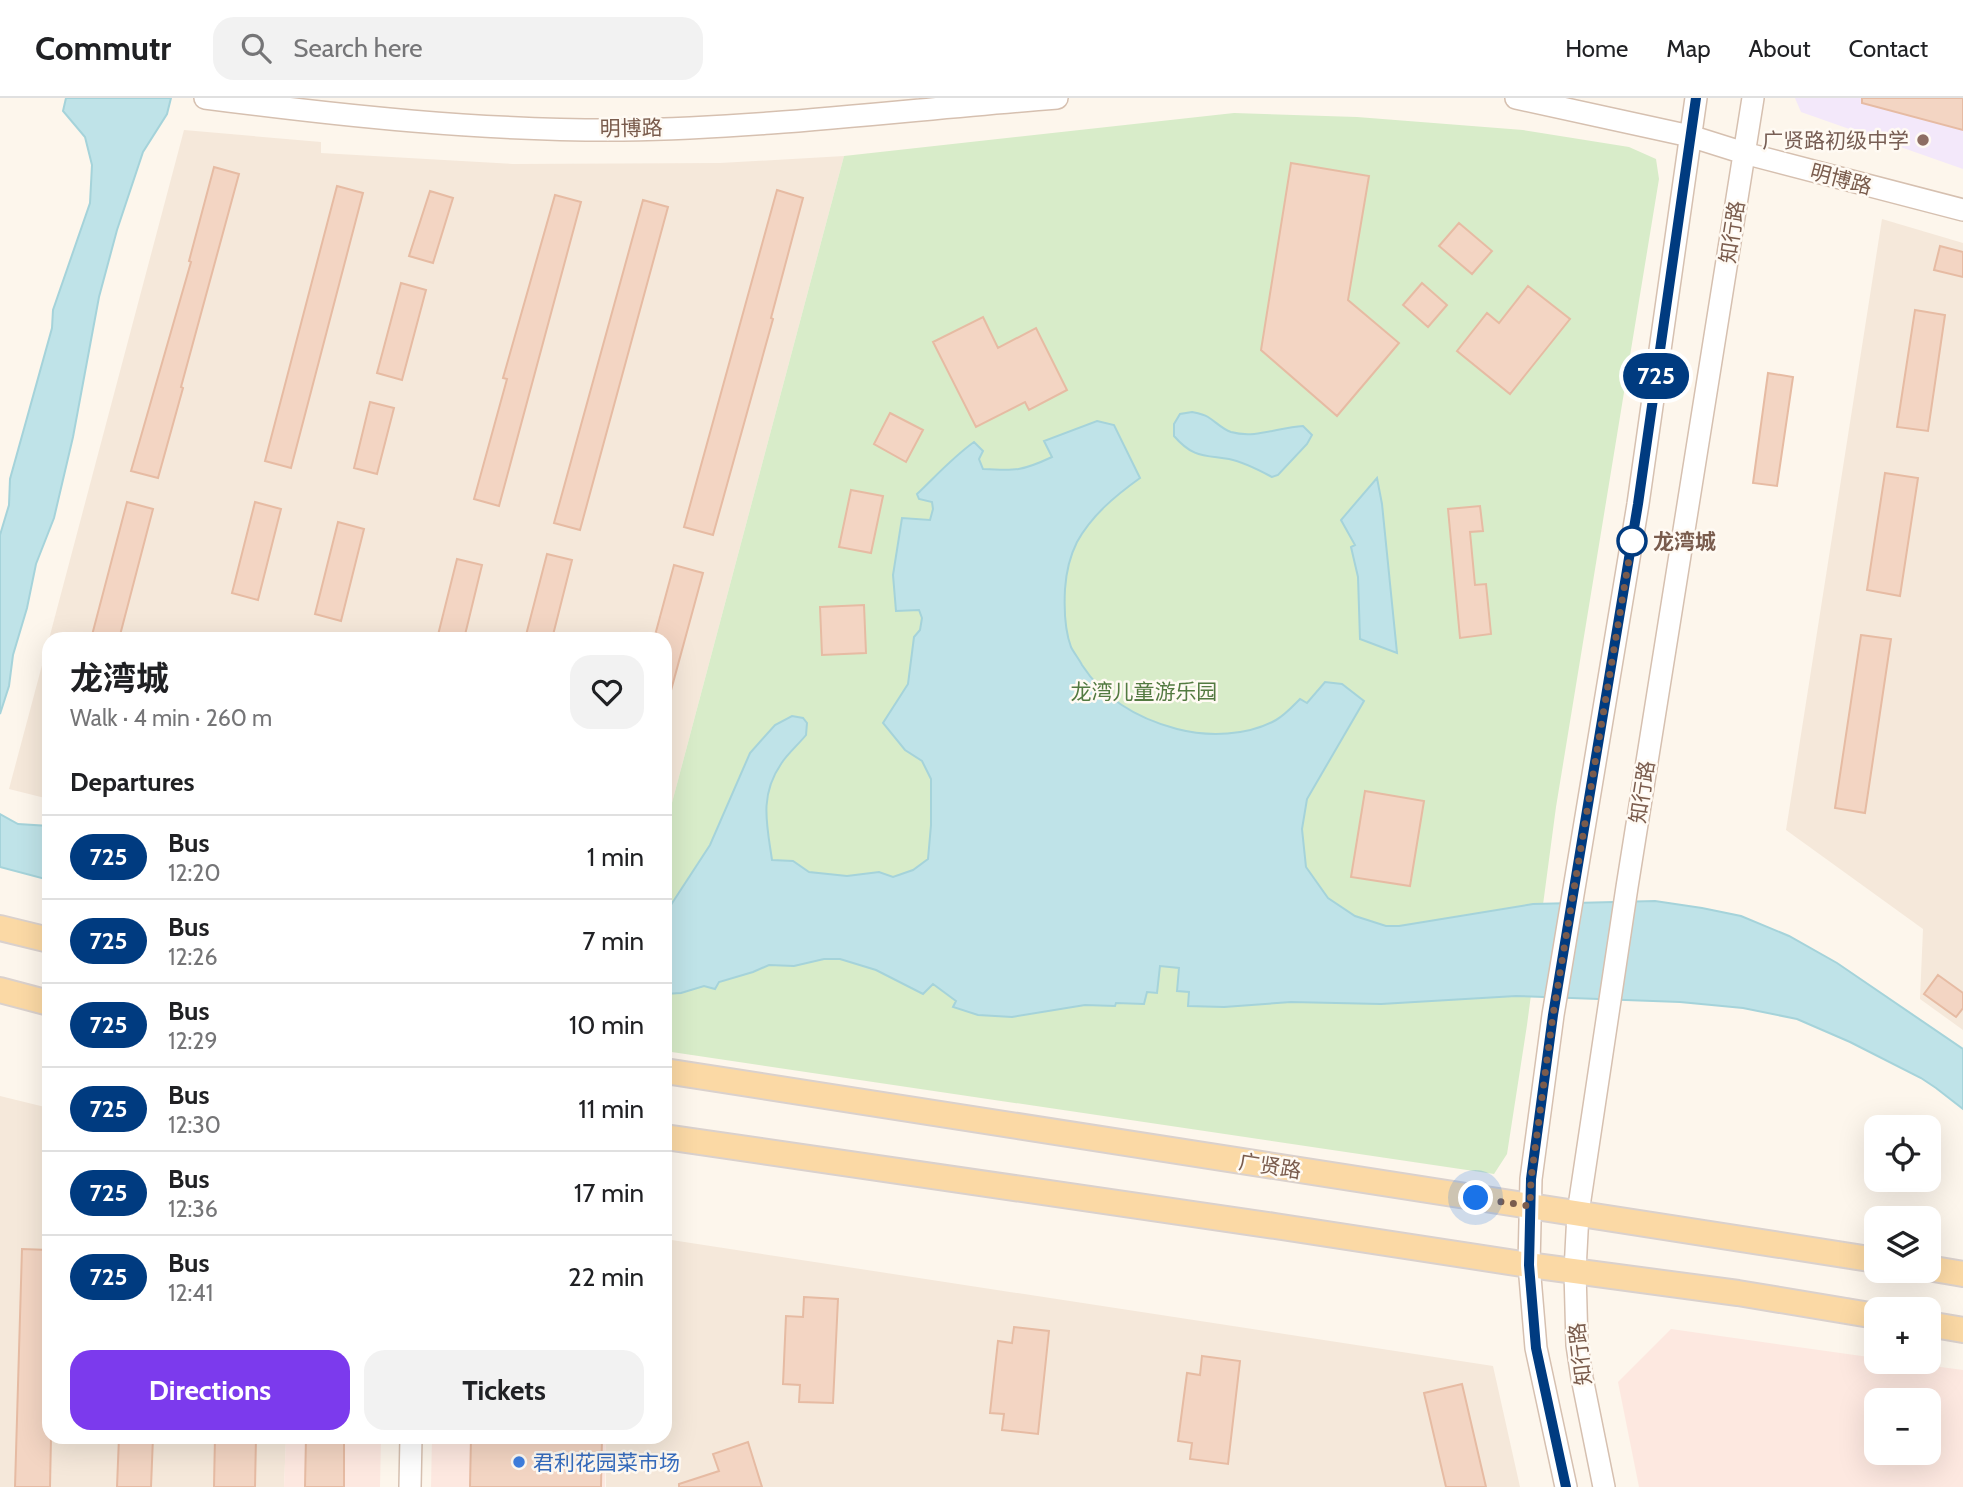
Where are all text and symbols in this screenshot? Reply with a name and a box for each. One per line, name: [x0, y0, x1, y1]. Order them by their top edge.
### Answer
search box: [213, 17, 703, 80]
text: Commutr: [35, 28, 171, 68]
icon: search: [237, 29, 275, 67]
text: Search here: [293, 32, 422, 64]
text: Home: [1565, 34, 1628, 63]
text: Map: [1666, 34, 1711, 63]
text: About: [1749, 34, 1811, 63]
text: Contact: [1849, 34, 1928, 63]
street label: 明博路: [599, 115, 663, 141]
place label: 广贤路初级中学: [1762, 128, 1909, 153]
marker: 广贤路初级中学: [1915, 132, 1931, 148]
street label: 明博路: [1807, 159, 1875, 199]
street label: 知行路: [1715, 199, 1749, 265]
line badge: 725: [1616, 353, 1696, 399]
text: 725: [1637, 361, 1675, 390]
marker: 龙湾城: [1617, 526, 1647, 556]
place label: 龙湾城: [1653, 529, 1716, 554]
button: heart: [570, 655, 644, 729]
text: 龙湾城: [70, 658, 169, 698]
park label: 龙湾儿童游乐园: [1071, 679, 1218, 704]
text: Walk · 4 min · 260 m: [70, 704, 272, 732]
street label: 知行路: [1625, 759, 1659, 825]
text: Departures: [70, 766, 194, 798]
text: Bus: [168, 827, 209, 859]
text: 1 min: [587, 841, 644, 873]
text: 725: [90, 842, 127, 871]
text: 12:20: [168, 859, 220, 887]
text: Bus: [168, 911, 209, 943]
text: 7 min: [582, 925, 644, 957]
text: 725: [90, 926, 127, 955]
text: 12:26: [168, 943, 217, 971]
text: Bus: [168, 995, 209, 1027]
text: 10 min: [569, 1009, 644, 1041]
text: 725: [90, 1010, 127, 1039]
text: 12:29: [168, 1027, 217, 1055]
text: Bus: [168, 1079, 209, 1111]
text: 11 min: [578, 1093, 644, 1125]
text: 725: [90, 1094, 127, 1123]
text: 12:30: [168, 1111, 221, 1139]
map controls: [1864, 1115, 1941, 1465]
button: locate: [1864, 1115, 1941, 1192]
street label: 广贤路: [1237, 1149, 1303, 1183]
text: Bus: [168, 1163, 209, 1195]
text: 17 min: [574, 1177, 644, 1209]
text: 725: [90, 1178, 127, 1207]
your location: [1458, 1180, 1493, 1215]
text: 12:36: [168, 1195, 218, 1223]
button: layers: [1864, 1206, 1941, 1283]
text: Bus: [168, 1247, 209, 1279]
text: 22 min: [568, 1261, 644, 1293]
text: 725: [90, 1262, 127, 1291]
text: 12:41: [168, 1279, 213, 1307]
button: +: [1864, 1297, 1941, 1374]
street label: 知行路: [1564, 1321, 1596, 1387]
button: Directions: [70, 1350, 350, 1430]
button: Tickets: [364, 1350, 644, 1430]
button: −: [1864, 1388, 1941, 1465]
place label: 君利花园菜市场: [533, 1450, 680, 1475]
marker: 君利花园菜市场: [511, 1454, 527, 1470]

